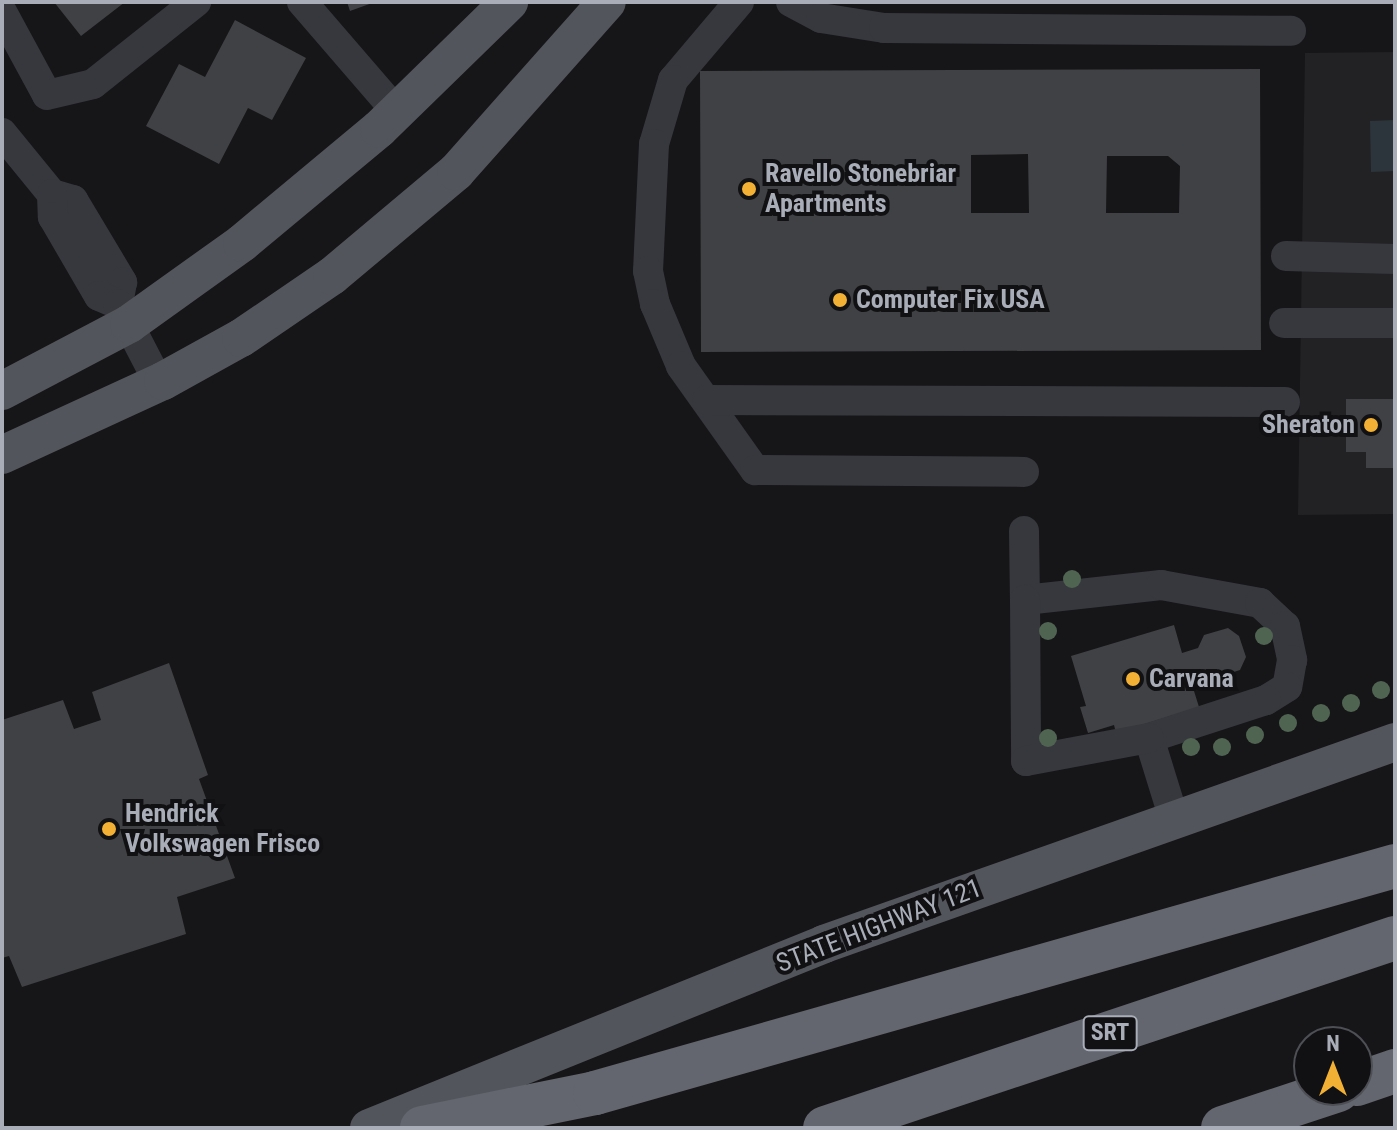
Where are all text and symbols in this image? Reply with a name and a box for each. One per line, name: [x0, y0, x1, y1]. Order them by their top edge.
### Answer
place label: Ravello Stonebriar Apartments: [765, 158, 956, 220]
marker: Ravello Stonebriar Apartments: [740, 180, 758, 198]
place label: Computer Fix USA: [856, 284, 1045, 316]
marker: Computer Fix USA: [831, 291, 849, 309]
place label: Sheraton: [1262, 409, 1355, 441]
marker: Sheraton: [1362, 416, 1380, 434]
place label: Carvana: [1149, 663, 1234, 695]
marker: Carvana: [1124, 670, 1142, 688]
place label: Hendrick Volkswagen Frisco: [125, 798, 320, 860]
marker: Hendrick Volkswagen Frisco: [100, 820, 118, 838]
street label: STATE HIGHWAY 121: [772, 873, 986, 979]
road number: SRT: [1082, 1013, 1138, 1053]
north arrow: [1293, 1026, 1373, 1106]
text: N: [1326, 1031, 1340, 1056]

